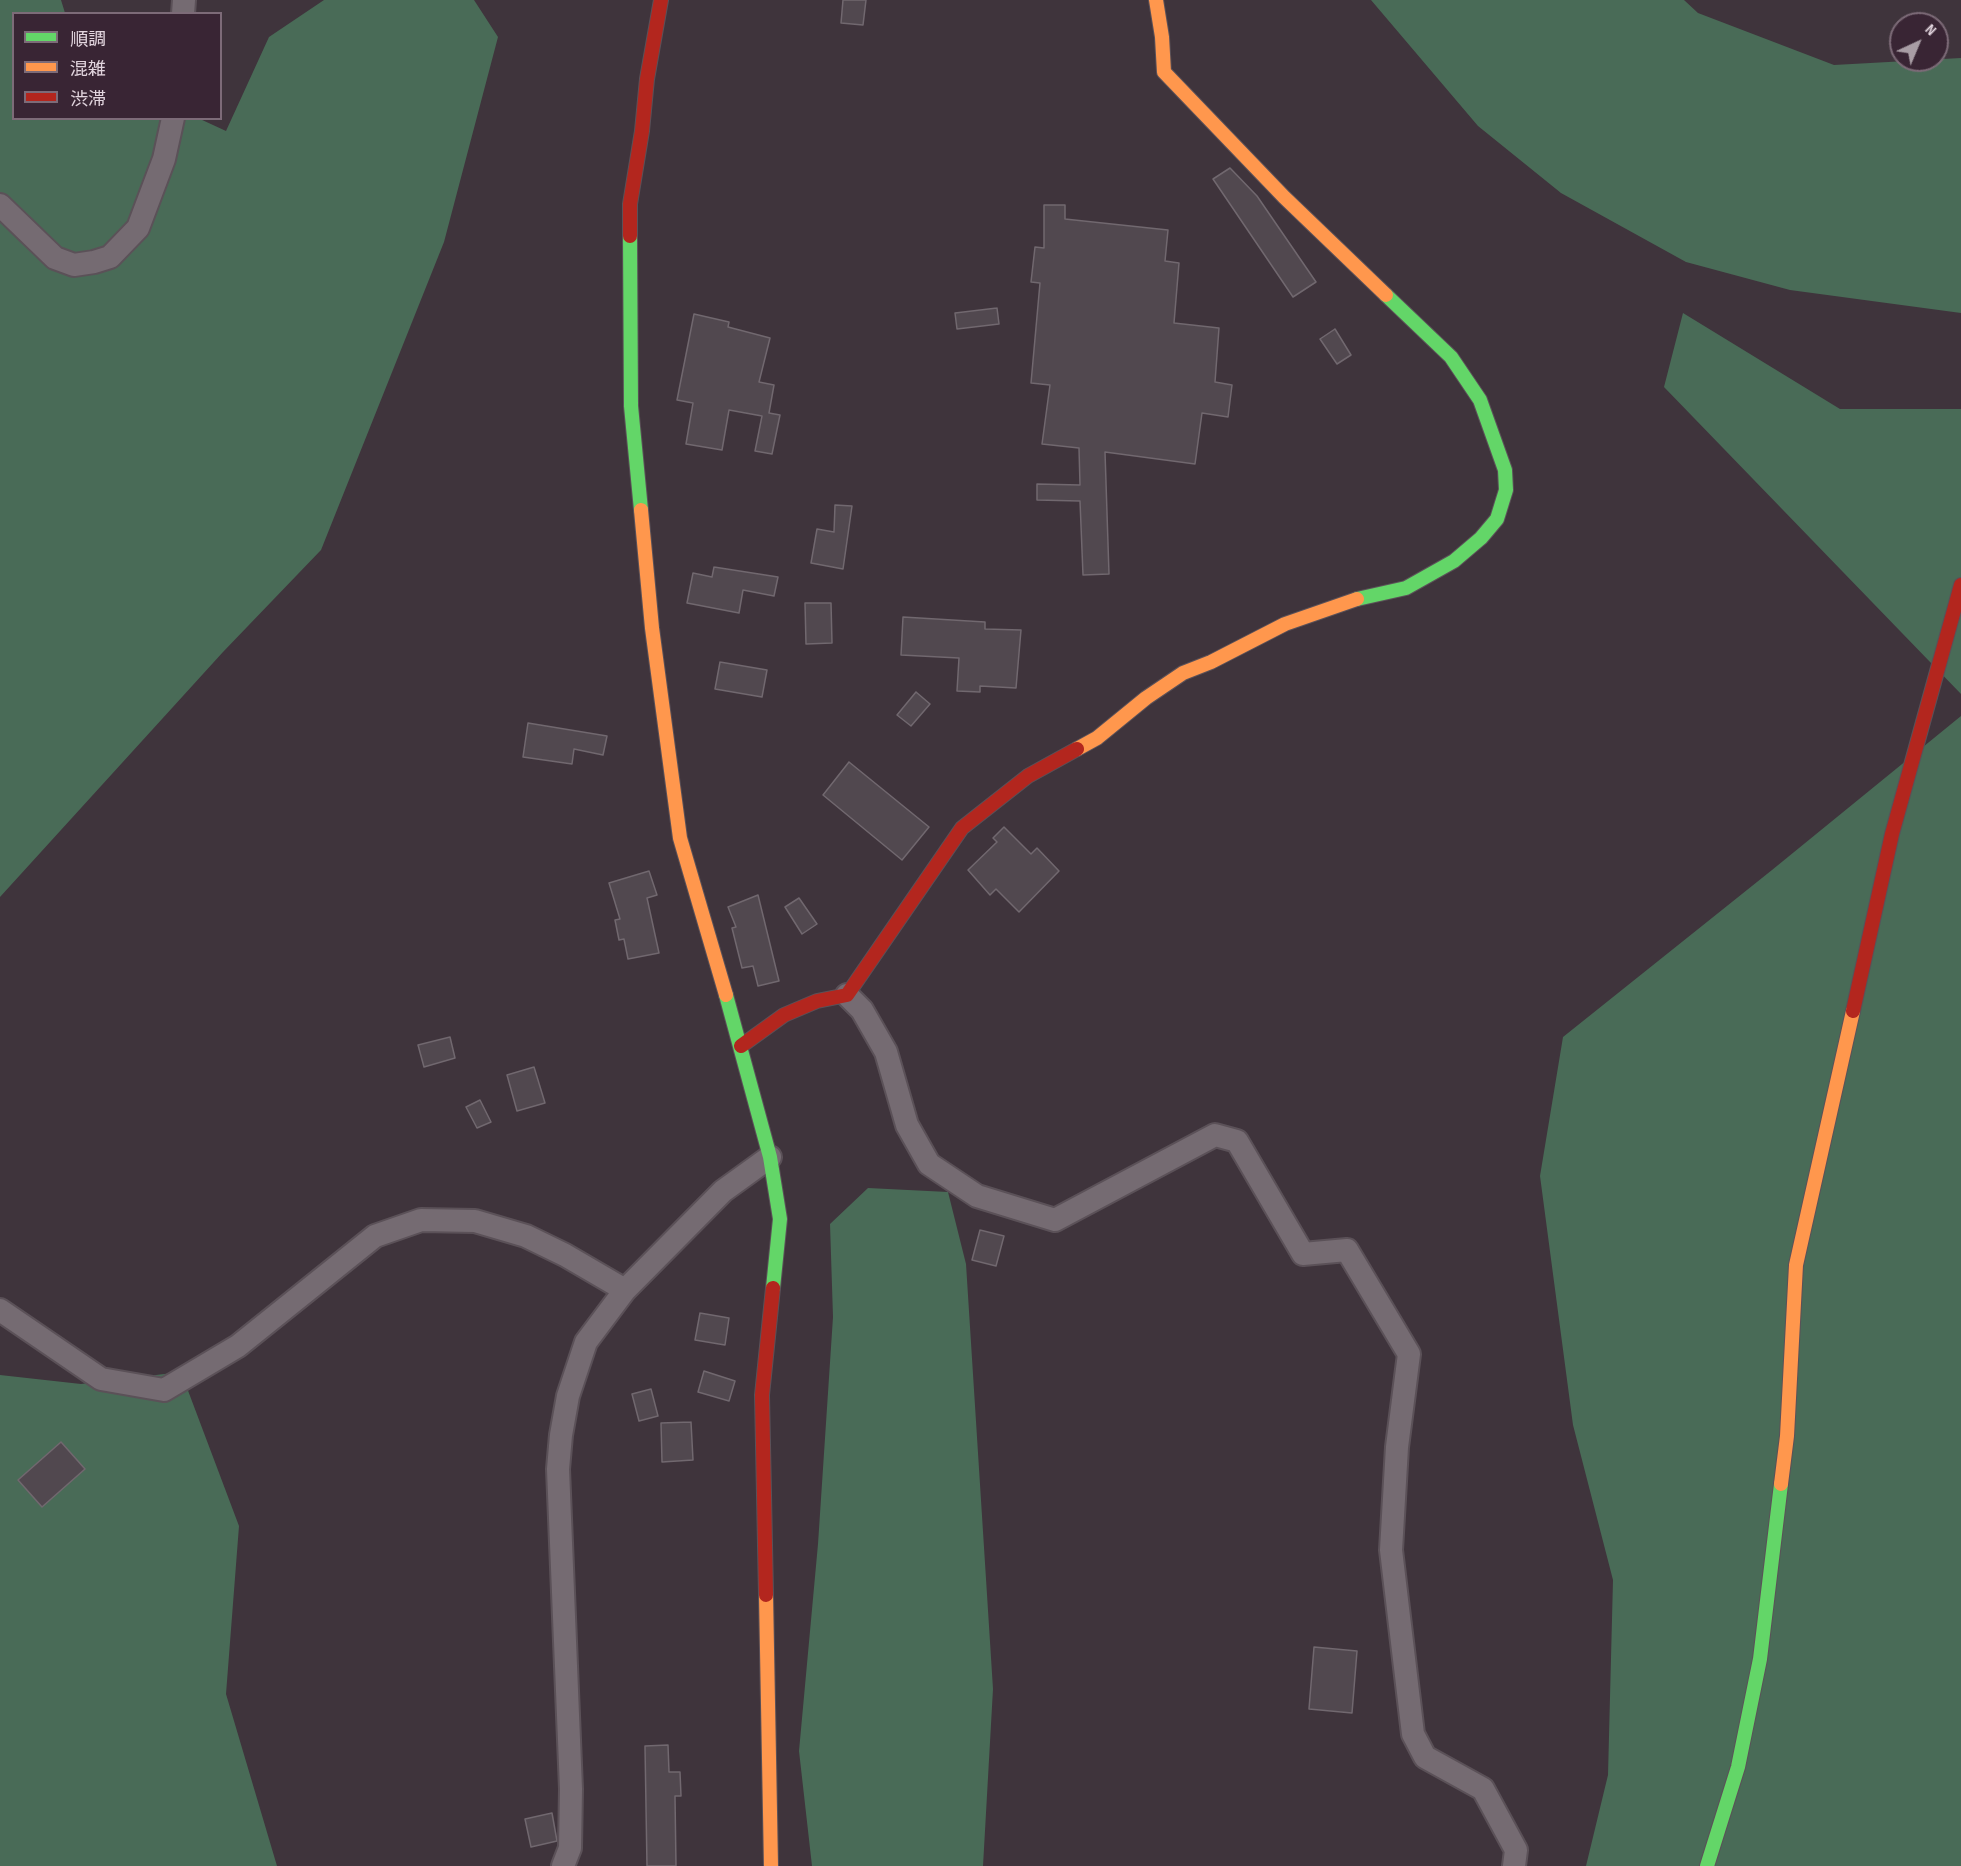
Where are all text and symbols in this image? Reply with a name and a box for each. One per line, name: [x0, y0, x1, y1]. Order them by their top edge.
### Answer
legend: [12, 12, 222, 120]
north arrow: [1889, 12, 1949, 72]
text: N: [1921, 20, 1940, 40]
text: 順調: [70, 29, 106, 50]
text: 混雑: [70, 59, 106, 80]
text: 渋滞: [70, 89, 106, 110]

